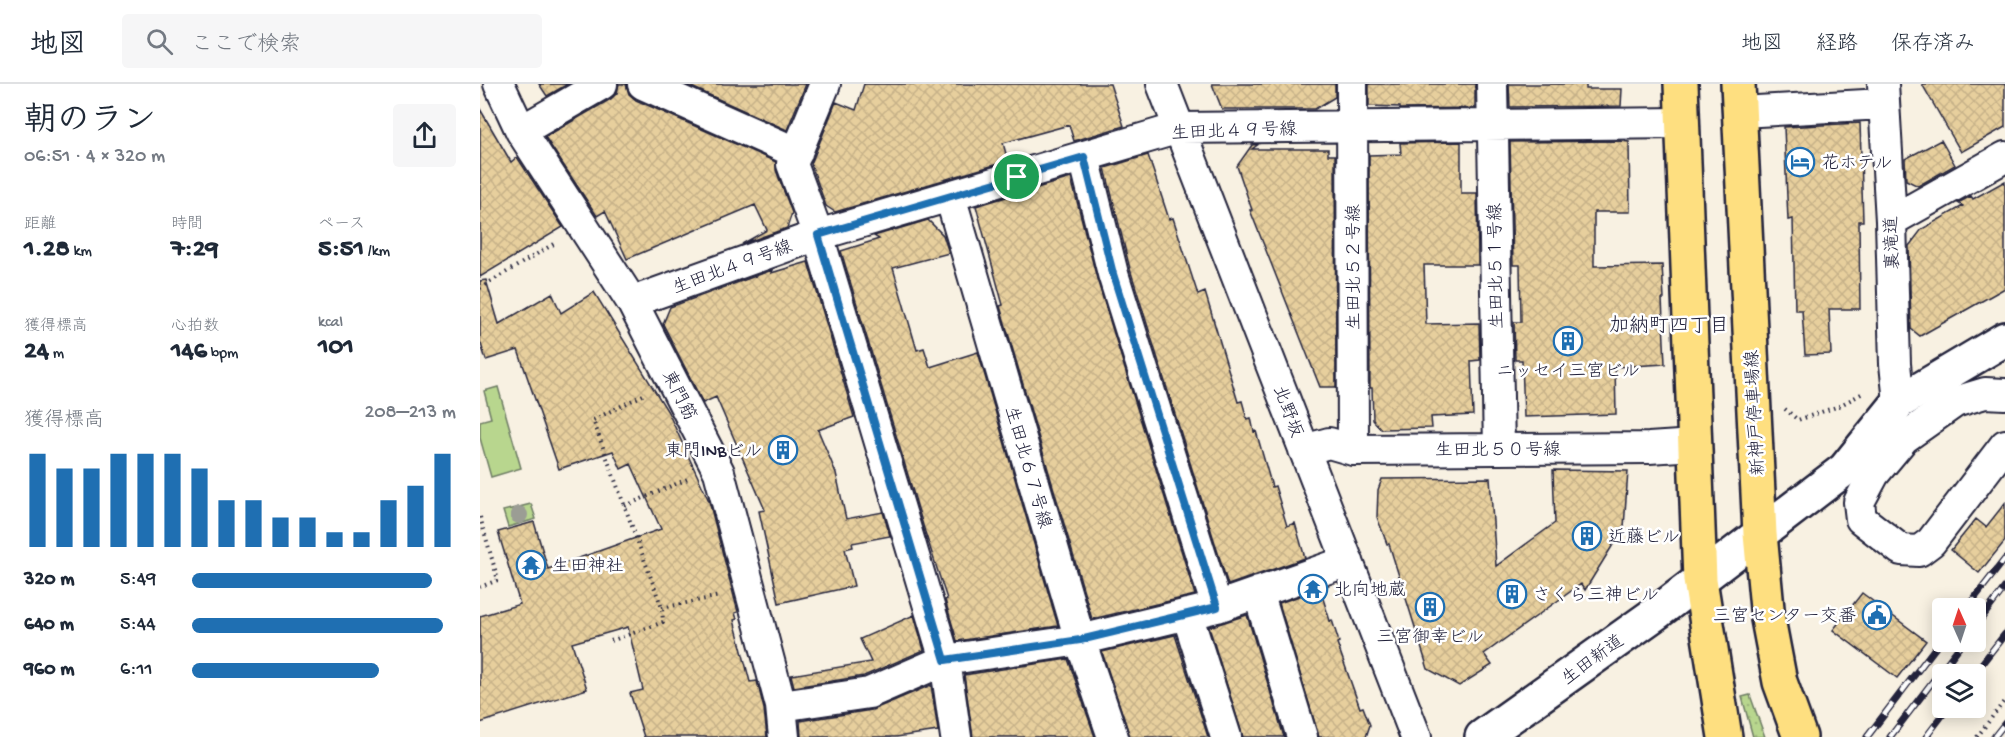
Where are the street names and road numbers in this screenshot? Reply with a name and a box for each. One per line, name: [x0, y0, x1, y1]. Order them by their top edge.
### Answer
street label: 生田北４９号線: [1171, 119, 1297, 145]
street label: 生田北５１号線: [1485, 203, 1509, 329]
street label: 生田北５２号線: [1344, 204, 1366, 330]
street label: 裏滝道: [1881, 216, 1905, 270]
street label: 生田北４９号線: [670, 236, 796, 300]
street label: 新神戸停車場線: [1742, 349, 1770, 476]
street label: 東門筋: [656, 367, 700, 425]
street label: 北野坂: [1267, 383, 1306, 441]
street label: 生田北６７号線: [999, 404, 1055, 531]
street label: 生田北５０号線: [1435, 440, 1561, 462]
street label: 生田新道: [1558, 631, 1629, 691]

